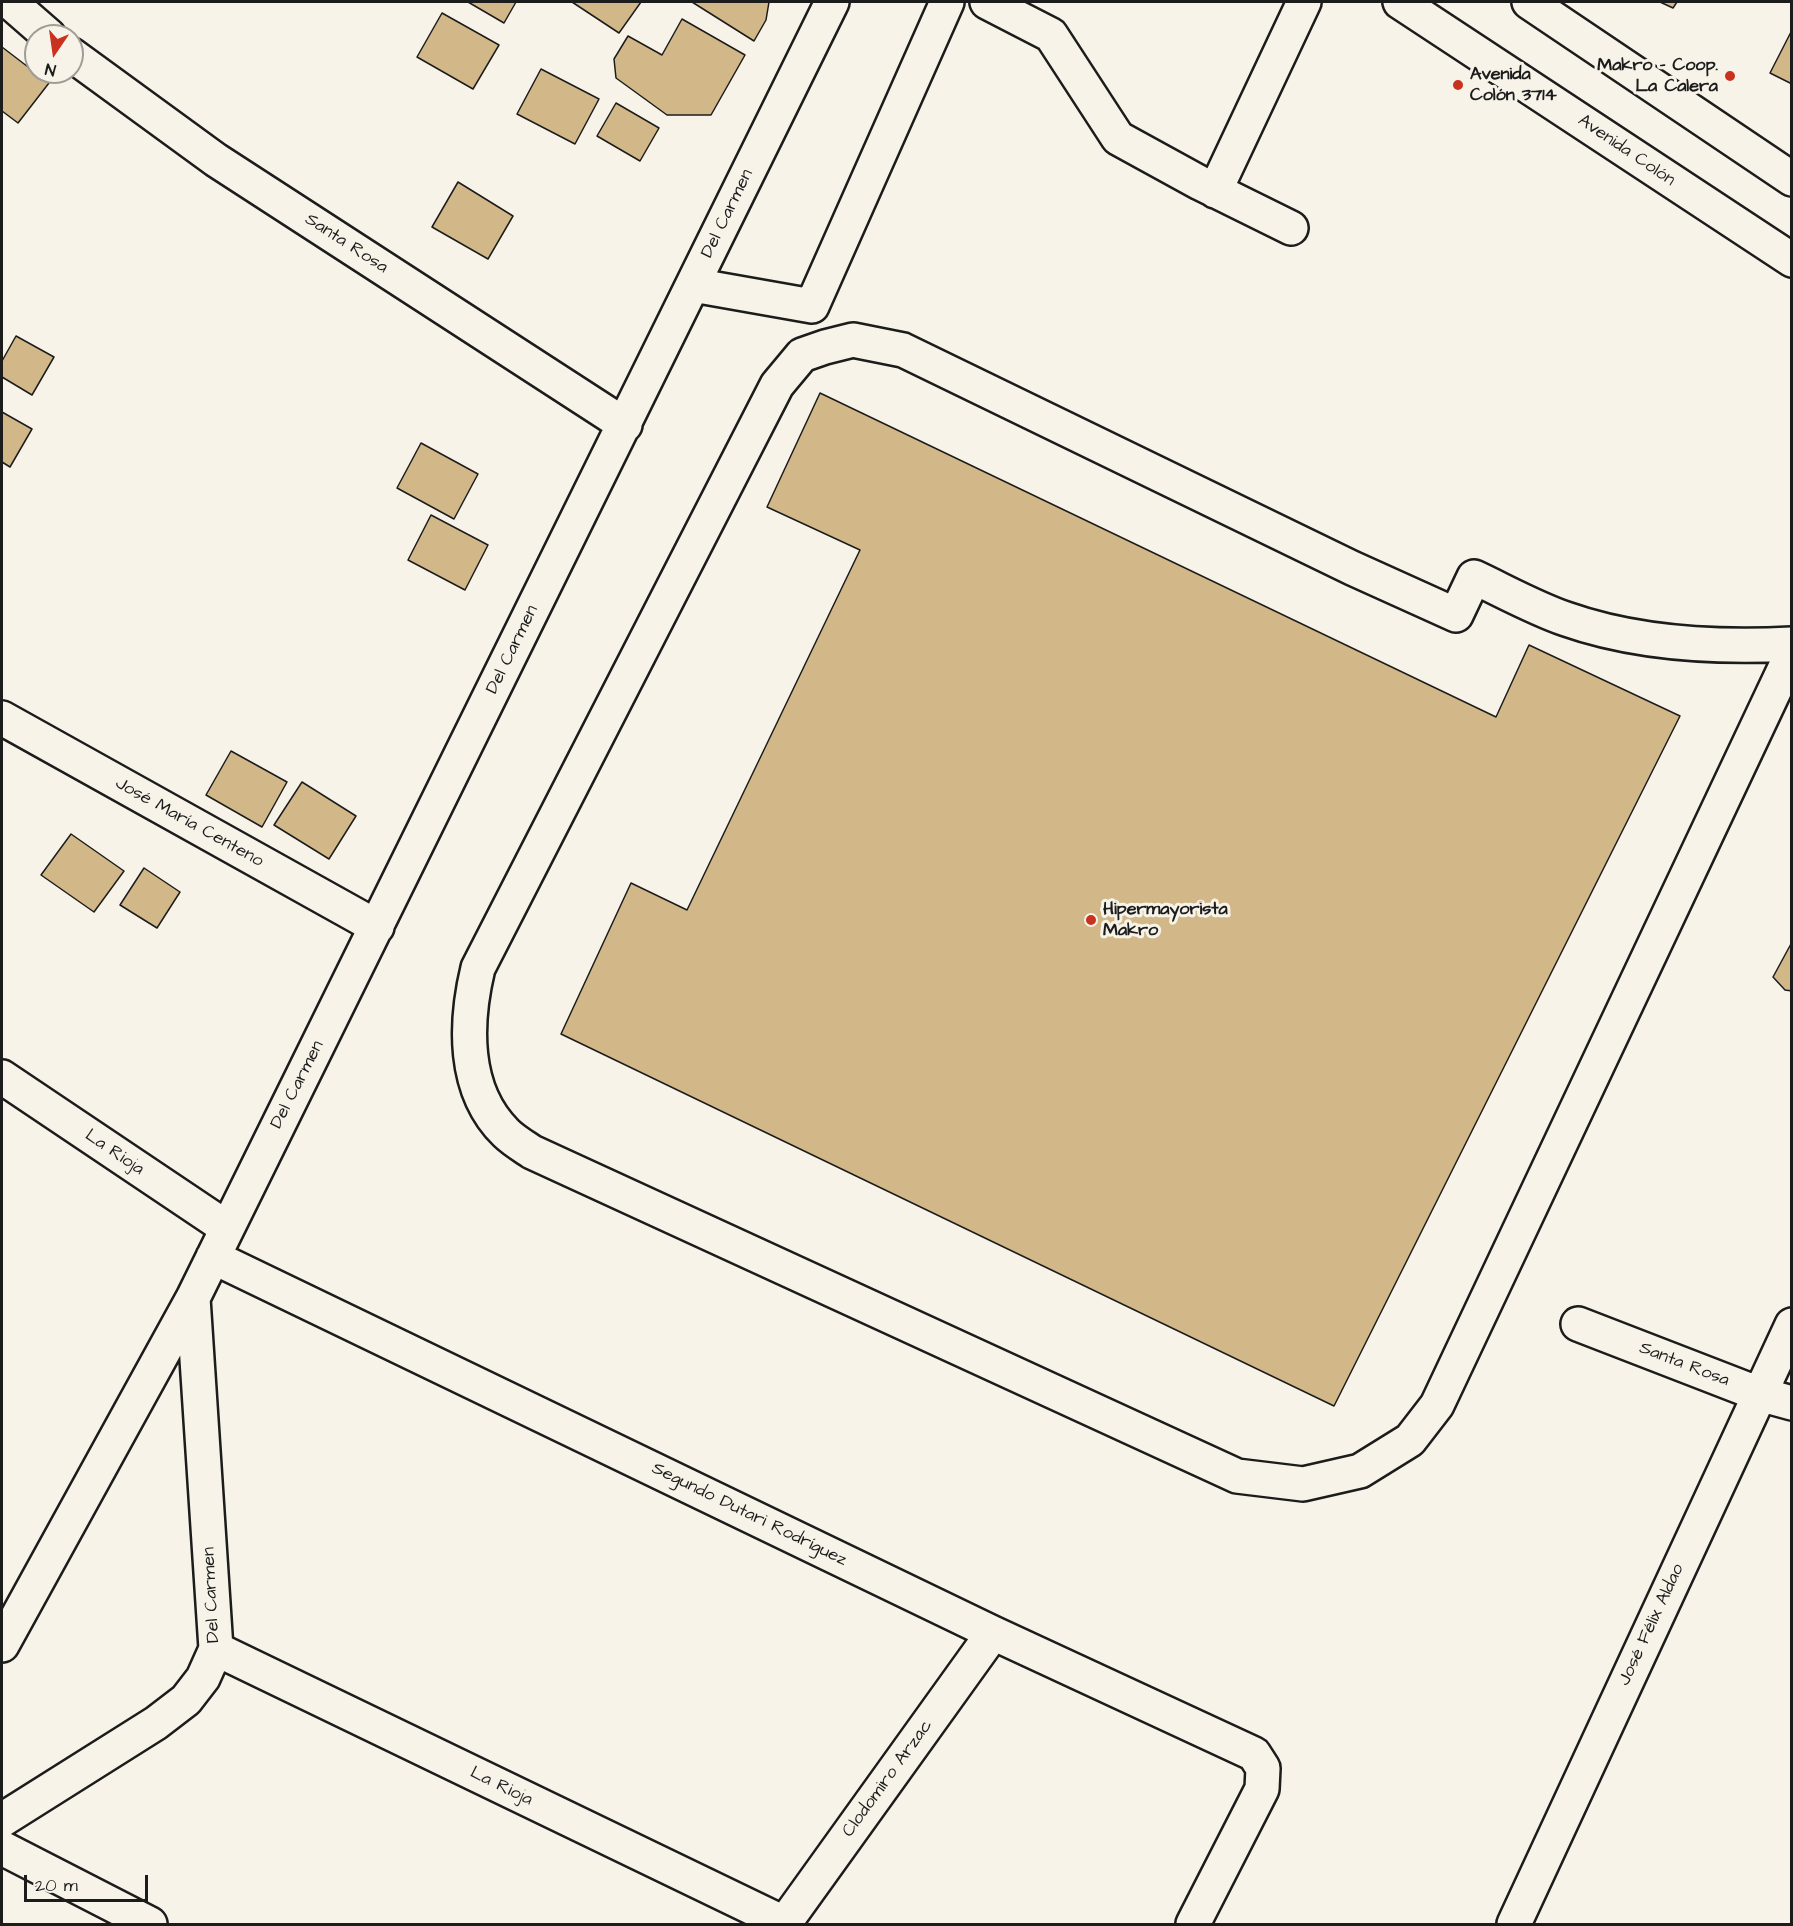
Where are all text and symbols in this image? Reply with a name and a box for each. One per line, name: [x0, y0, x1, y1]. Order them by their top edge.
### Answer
north arrow: [24, 24, 84, 84]
place label: Makro - Coop. La Calera: [1597, 55, 1718, 98]
text: N: [43, 58, 58, 81]
place label: Avenida Colón 3714: [1470, 64, 1557, 106]
marker: Makro - Coop. La Calera: [1723, 69, 1737, 83]
marker: Avenida Colón 3714: [1451, 78, 1465, 92]
street label: Avenida Colón: [1573, 111, 1679, 191]
street label: Del Carmen: [697, 166, 759, 262]
street label: Santa Rosa: [300, 209, 392, 279]
street label: Del Carmen: [482, 602, 544, 698]
street label: José María Centeno: [111, 773, 267, 873]
place label: Hipermayorista Makro: [1103, 899, 1228, 942]
marker: Hipermayorista Makro: [1084, 913, 1098, 927]
street label: Del Carmen: [267, 1037, 329, 1133]
street label: La Rioja: [80, 1125, 148, 1181]
street label: Santa Rosa: [1636, 1338, 1732, 1392]
street label: Segundo Dutari Rodríguez: [648, 1458, 850, 1572]
street label: Del Carmen: [199, 1546, 225, 1644]
street label: José Félix Aldao: [1614, 1561, 1690, 1689]
street label: Clodomiro Arzac: [838, 1716, 938, 1842]
street label: La Rioja: [466, 1763, 536, 1811]
scale bar: [27, 1863, 152, 1901]
text: 20 m: [35, 1873, 78, 1898]

